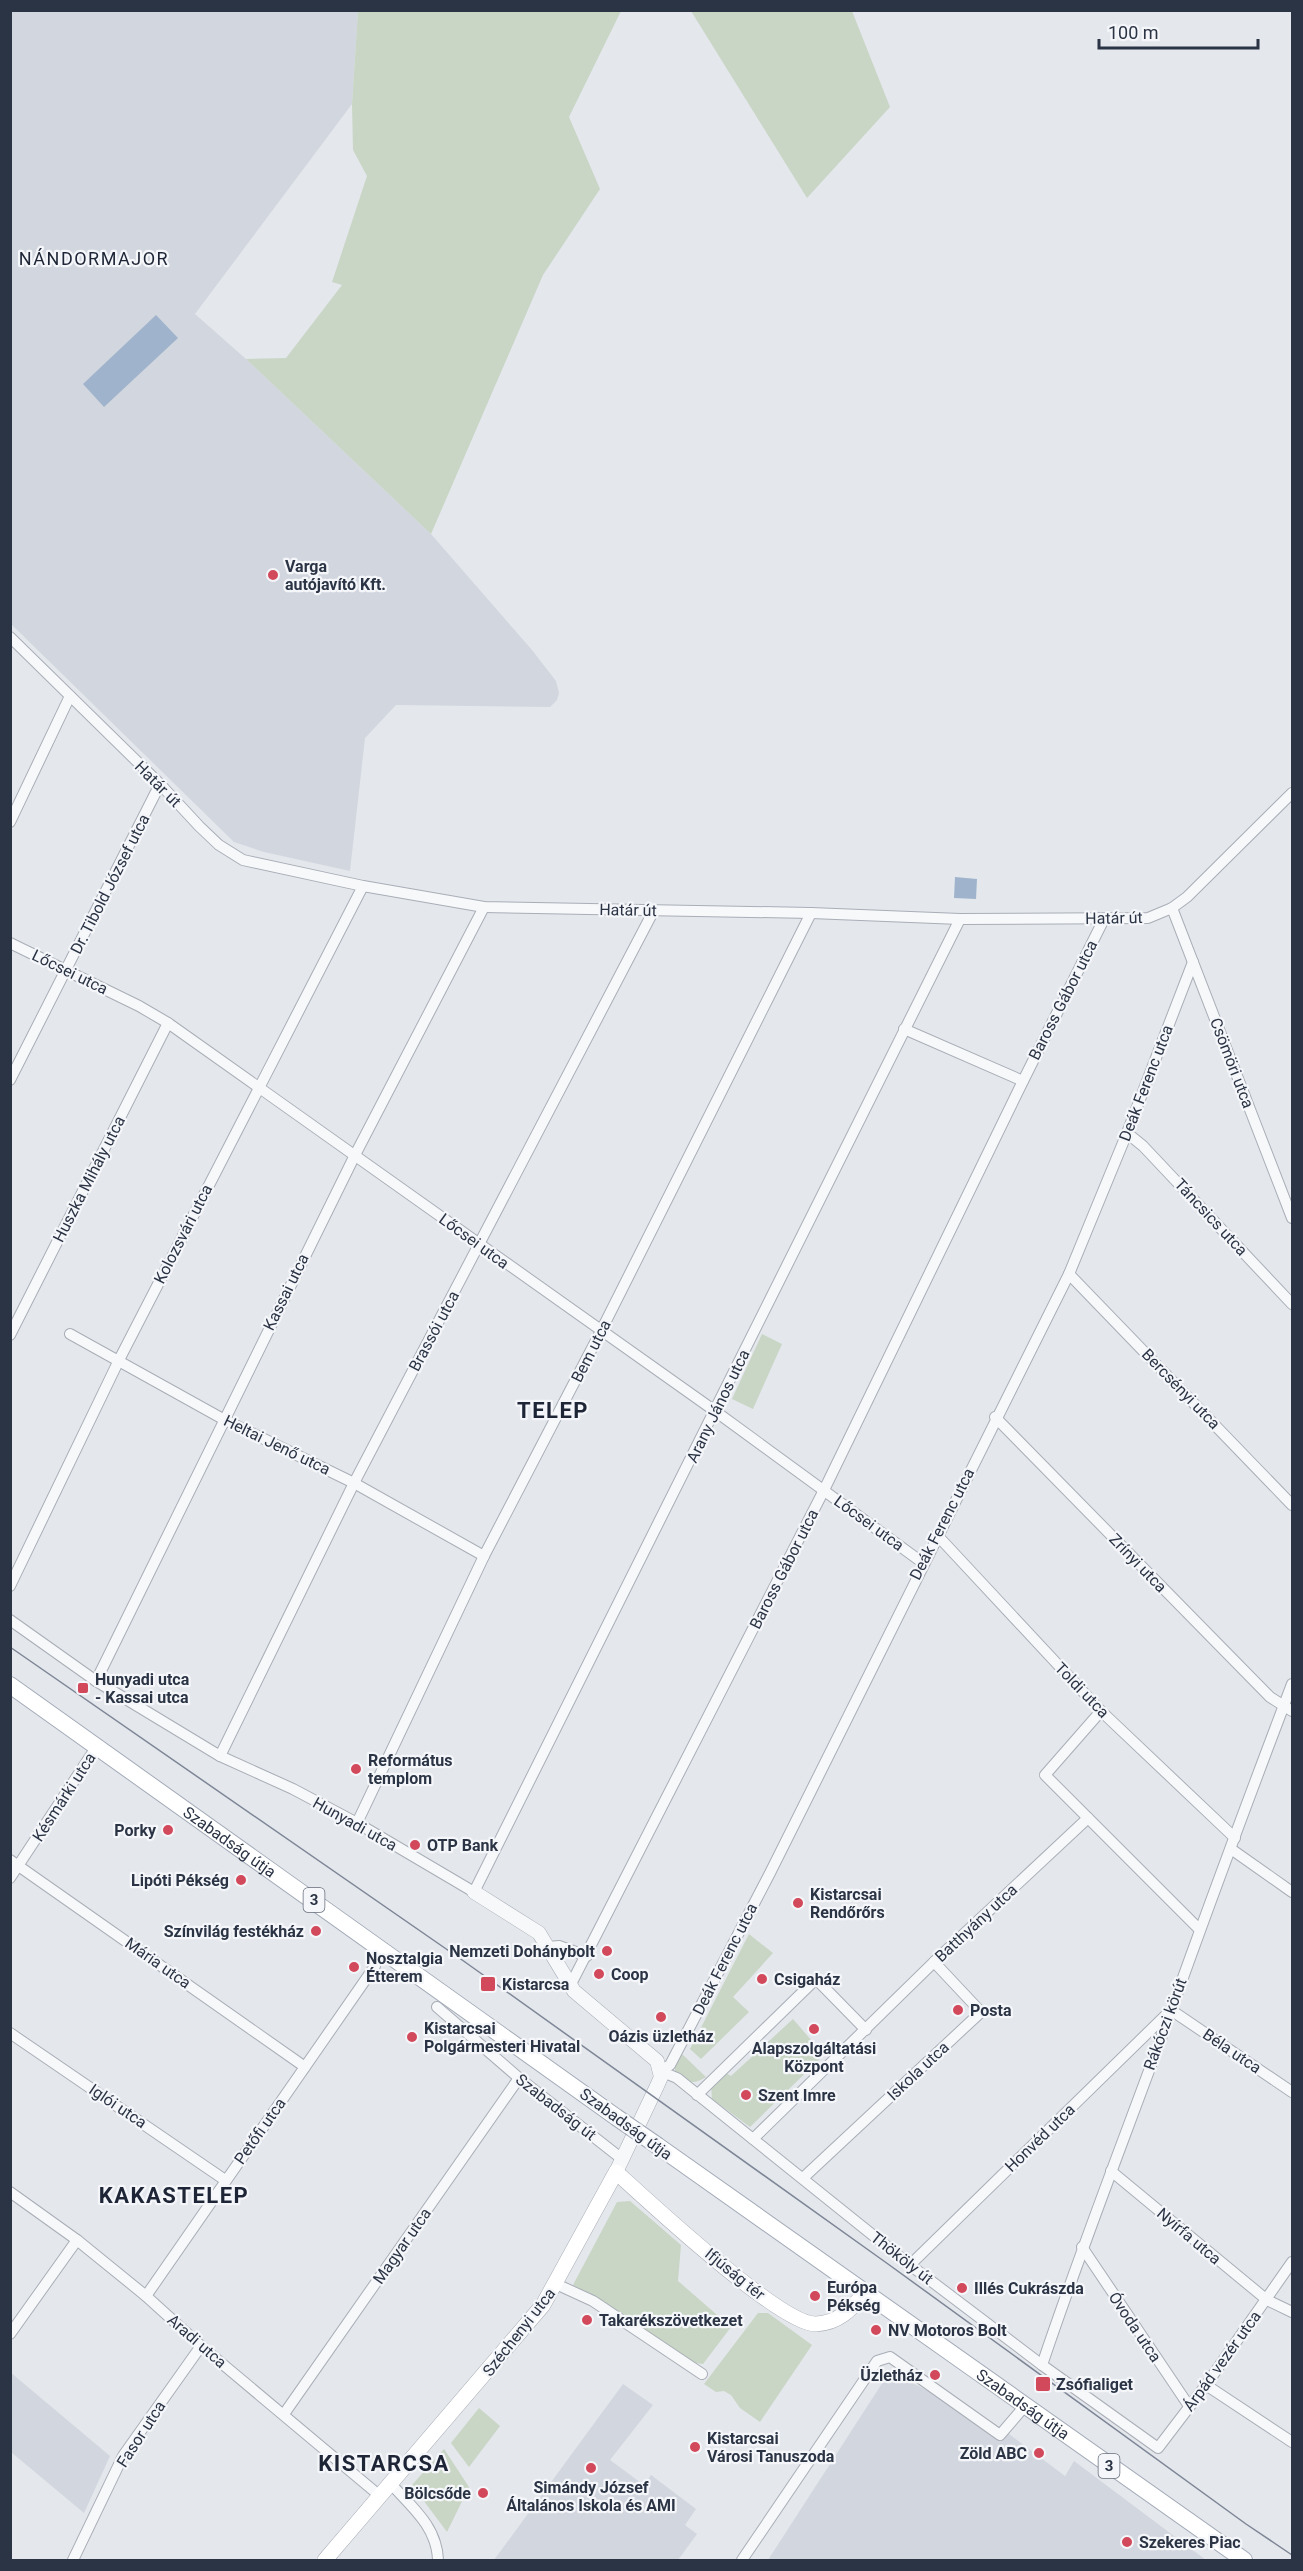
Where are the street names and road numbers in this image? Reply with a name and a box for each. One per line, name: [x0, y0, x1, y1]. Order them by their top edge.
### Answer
street label: Határ út: [131, 757, 185, 811]
street label: Dr. Tibold József utca: [66, 811, 154, 957]
street label: Határ út: [599, 900, 657, 920]
street label: Határ út: [1085, 908, 1143, 928]
street label: Baross Gábor utca: [1025, 937, 1101, 1063]
street label: Lőcsei utca: [29, 946, 111, 998]
street label: Csömöri utca: [1206, 1015, 1258, 1111]
street label: Deák Ferenc utca: [1115, 1022, 1177, 1144]
street label: Huszka Mihály utca: [49, 1113, 129, 1245]
street label: Táncsics utca: [1170, 1175, 1252, 1259]
street label: Kolozsvári utca: [150, 1181, 216, 1287]
street label: Lőcsei utca: [435, 1209, 513, 1273]
street label: Kassai utca: [259, 1251, 313, 1333]
street label: Brassói utca: [405, 1288, 463, 1374]
street label: Bem utca: [567, 1317, 615, 1385]
street label: Bercsényi utca: [1138, 1345, 1224, 1433]
street label: Arany János utca: [682, 1346, 754, 1466]
street label: Heltai Jenő utca: [221, 1411, 333, 1479]
street label: Deák Ferenc utca: [906, 1465, 978, 1583]
street label: Lőcsei utca: [830, 1491, 908, 1555]
street label: Baross Gábor utca: [746, 1506, 822, 1632]
street label: Zrínyi utca: [1105, 1530, 1171, 1596]
street label: Toldi utca: [1051, 1658, 1113, 1722]
street label: Késmárki utca: [28, 1749, 100, 1845]
street label: Hunyadi utca: [310, 1793, 400, 1855]
street label: Szabadság útja: [180, 1802, 280, 1881]
street label: Batthyány utca: [931, 1880, 1021, 1966]
road number: 3: [304, 1888, 324, 1912]
street label: Deák Ferenc utca: [689, 1900, 761, 2018]
street label: Mária utca: [122, 1933, 194, 1993]
street label: Rákóczi körút: [1140, 1975, 1190, 2073]
street label: Béla utca: [1199, 2025, 1265, 2077]
street label: Iskola utca: [883, 2038, 953, 2104]
street label: Szabadság út: [512, 2070, 600, 2144]
street label: Iglói utca: [86, 2080, 150, 2132]
street label: Szabadság útja: [576, 2084, 676, 2164]
street label: Petőfi utca: [230, 2094, 290, 2168]
street label: Honvéd utca: [1001, 2100, 1079, 2176]
street label: Magyar utca: [369, 2204, 435, 2288]
street label: Nyírfa utca: [1153, 2204, 1225, 2268]
street label: Thököly út: [867, 2228, 937, 2288]
street label: Ifjúság tér: [701, 2244, 769, 2304]
street label: Széchenyi utca: [479, 2284, 559, 2380]
street label: Óvoda utca: [1105, 2288, 1166, 2366]
street label: Árpád vezér utca: [1179, 2307, 1265, 2415]
street label: Aradi utca: [163, 2310, 231, 2372]
street label: Szabadság útja: [973, 2365, 1073, 2443]
street label: Fasor utca: [113, 2397, 169, 2471]
road number: 3: [1098, 2454, 1120, 2478]

